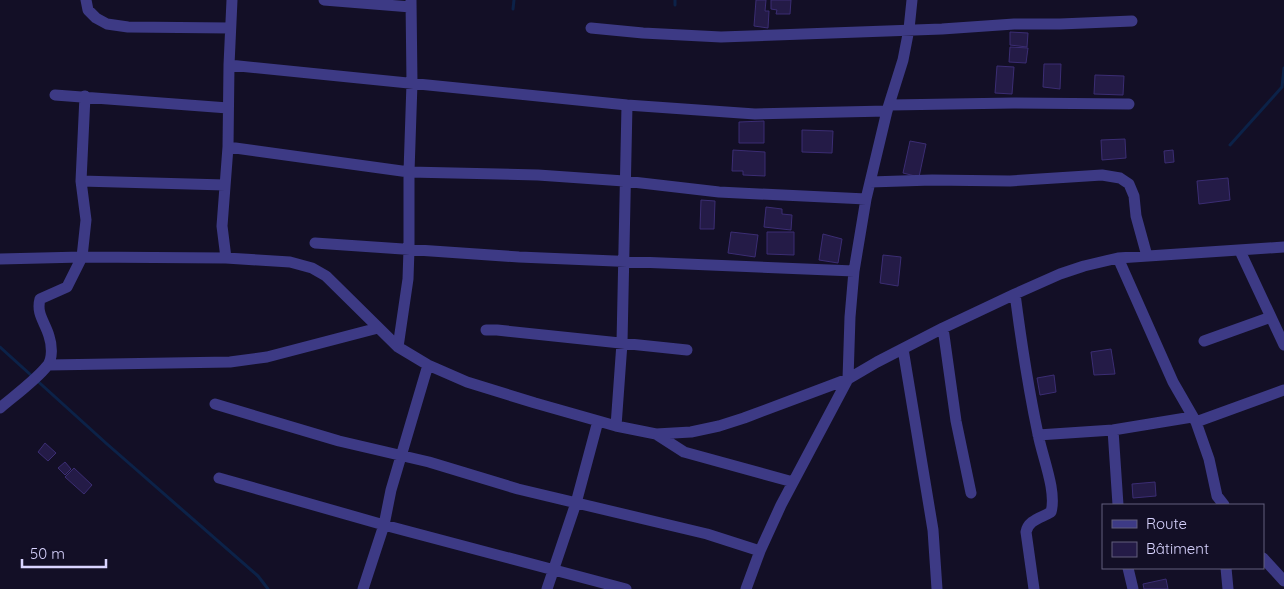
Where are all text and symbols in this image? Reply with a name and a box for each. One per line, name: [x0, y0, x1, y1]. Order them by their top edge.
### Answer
legend: [1102, 504, 1264, 569]
text: Route: [1146, 514, 1187, 533]
scale bar: [22, 536, 106, 568]
text: Bâtiment: [1146, 539, 1209, 558]
text: 50 m: [30, 544, 65, 563]

